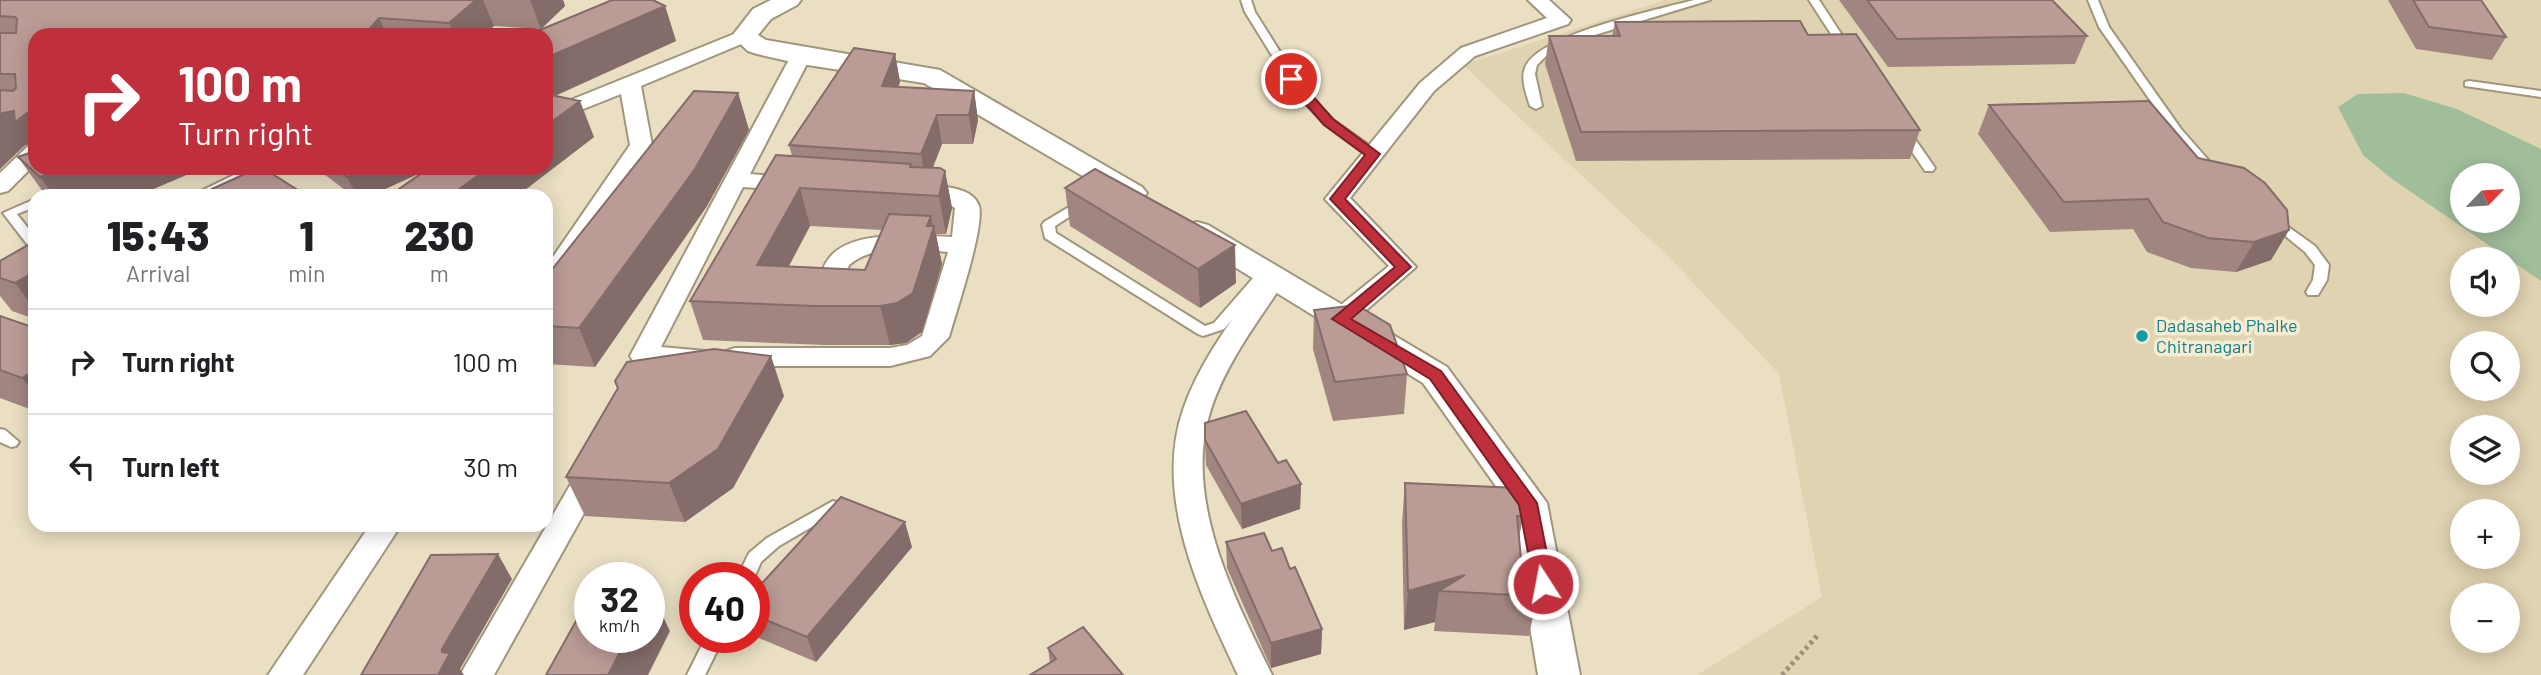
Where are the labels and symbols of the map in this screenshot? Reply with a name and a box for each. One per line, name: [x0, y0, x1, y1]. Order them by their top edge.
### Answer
pin: [1261, 49, 1321, 109]
north arrow: [2450, 163, 2520, 233]
place label: Dadasaheb Phalke Chitranagari: [2156, 314, 2298, 357]
marker: Dadasaheb Phalke Chitranagari: [2134, 328, 2150, 344]
position arrow: [1506, 547, 1580, 621]
speed limit sign: 40: [679, 562, 770, 653]

